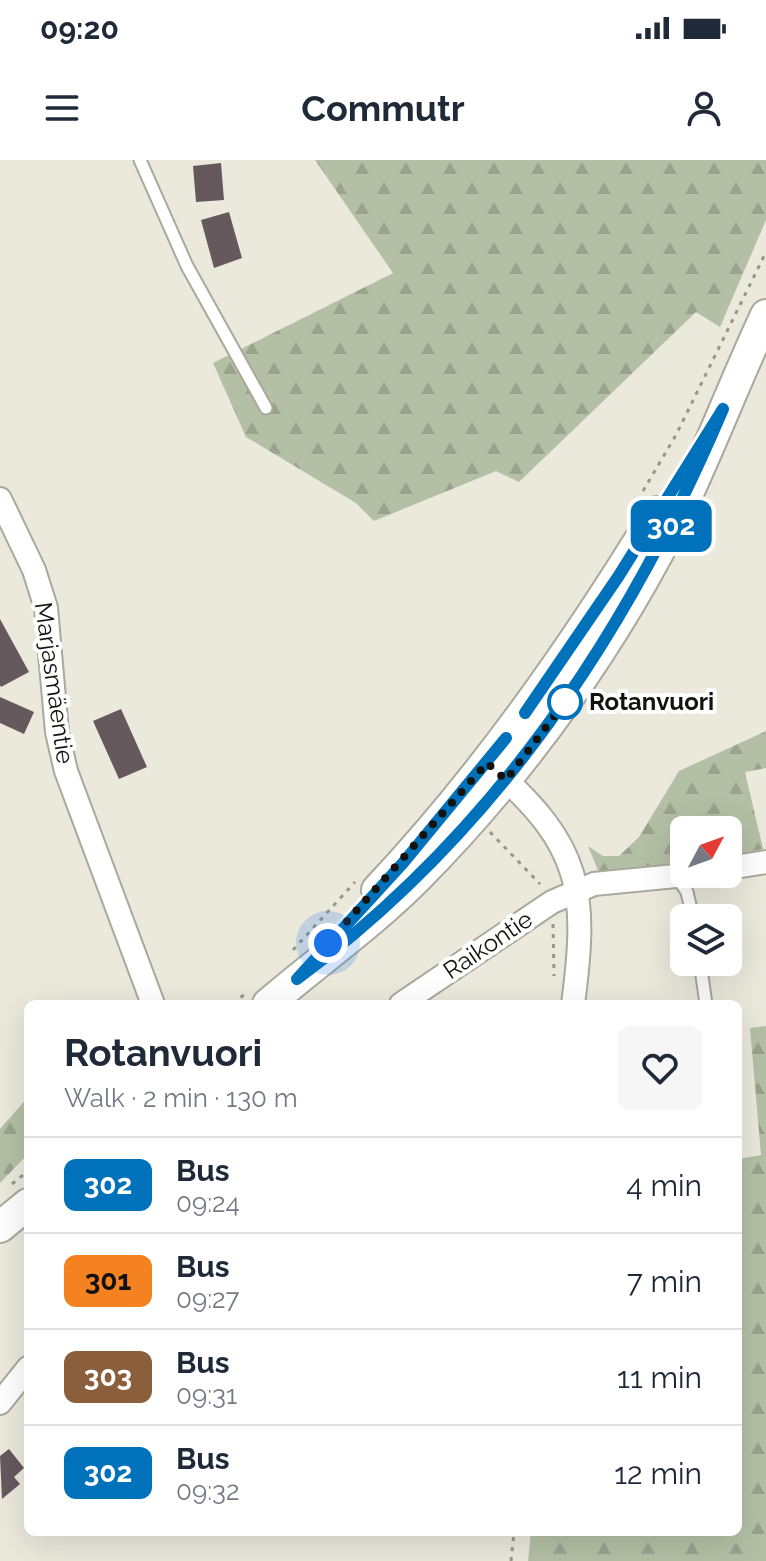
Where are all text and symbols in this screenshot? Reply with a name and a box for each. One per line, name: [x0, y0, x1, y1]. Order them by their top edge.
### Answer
text: 09:20: [40, 11, 119, 46]
icon: menu: [40, 86, 84, 130]
icon: person: [682, 86, 726, 130]
text: Commutr: [301, 87, 465, 129]
line badge: 302: [625, 500, 717, 552]
text: 302: [647, 509, 695, 542]
street label: Marjasmäentie: [29, 600, 80, 766]
marker: Rotanvuori: [548, 685, 582, 719]
place label: Rotanvuori: [589, 687, 714, 716]
north arrow: [670, 816, 742, 888]
map controls: [670, 816, 742, 976]
street label: Raikontie: [438, 904, 538, 985]
button: layers: [670, 904, 742, 976]
your location: [308, 923, 348, 963]
button: heart: [618, 1026, 702, 1110]
text: Rotanvuori: [64, 1030, 262, 1075]
text: Walk · 2 min · 130 m: [64, 1083, 298, 1113]
text: Bus: [176, 1153, 230, 1188]
text: 302: [84, 1168, 132, 1201]
text: 4 min: [626, 1168, 702, 1203]
text: 09:24: [176, 1188, 240, 1218]
text: Bus: [176, 1249, 230, 1284]
text: 301: [85, 1264, 131, 1297]
text: 7 min: [627, 1264, 702, 1299]
text: 09:27: [176, 1284, 240, 1314]
text: Bus: [176, 1345, 230, 1380]
text: 303: [84, 1360, 132, 1393]
text: 11 min: [617, 1360, 702, 1395]
text: 09:31: [176, 1380, 237, 1410]
text: Bus: [176, 1441, 230, 1476]
text: 302: [84, 1456, 132, 1489]
text: 12 min: [614, 1456, 702, 1491]
text: 09:32: [176, 1476, 239, 1506]

